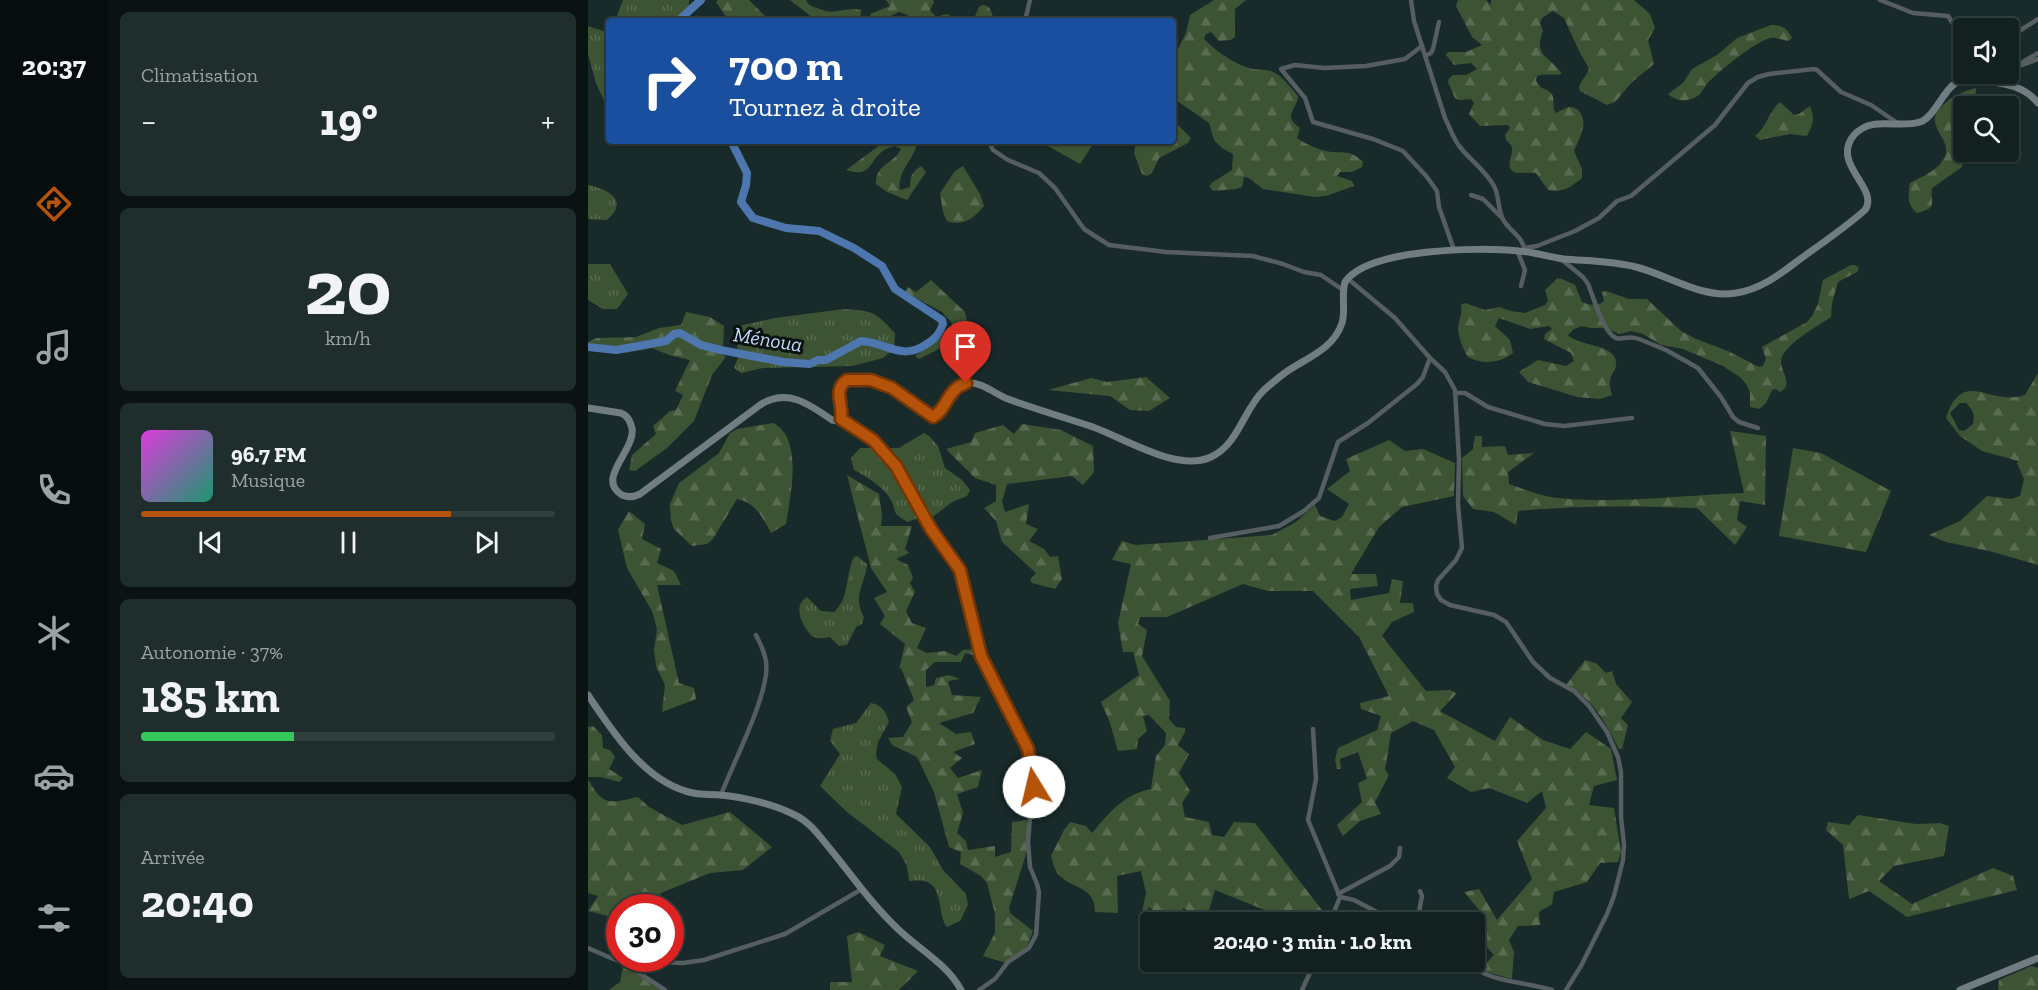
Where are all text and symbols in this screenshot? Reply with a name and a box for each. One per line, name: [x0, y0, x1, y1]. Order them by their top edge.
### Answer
map controls: [1953, 18, 2019, 162]
button: sound: [1953, 18, 2019, 84]
text: 700 m: [729, 40, 843, 91]
icon: right: [630, 42, 708, 120]
text: 20:37: [22, 50, 86, 82]
text: Climatisation: [141, 63, 258, 87]
text: Tournez à droite: [729, 91, 921, 123]
text: 19°: [320, 93, 378, 147]
button: search: [1953, 96, 2019, 162]
text: −: [141, 101, 156, 140]
text: +: [541, 101, 555, 140]
icon: directions: [33, 183, 75, 225]
text: 20: [305, 240, 391, 334]
water label: Ménoua: [732, 321, 804, 357]
pin: [940, 321, 991, 383]
icon: music: [33, 326, 75, 368]
text: km/h: [325, 326, 371, 350]
icon: arrive: [949, 330, 982, 363]
text: 96.7 FM: [231, 441, 306, 468]
text: Musique: [231, 468, 305, 492]
icon: phone: [33, 469, 75, 511]
icon: previous: [194, 526, 227, 559]
icon: pause: [332, 526, 365, 559]
icon: next: [470, 526, 503, 559]
icon: climate: [33, 612, 75, 654]
text: Autonomie · 37%: [141, 640, 283, 664]
text: 185 km: [141, 670, 280, 724]
icon: car: [33, 755, 75, 797]
position arrow: [1002, 755, 1066, 819]
text: Arrivée: [141, 845, 205, 869]
text: 20:40: [141, 875, 254, 929]
speed limit sign: 30: [606, 894, 684, 972]
icon: filters: [33, 897, 75, 939]
text: 20:40 · 3 min · 1.0 km: [1213, 928, 1412, 955]

